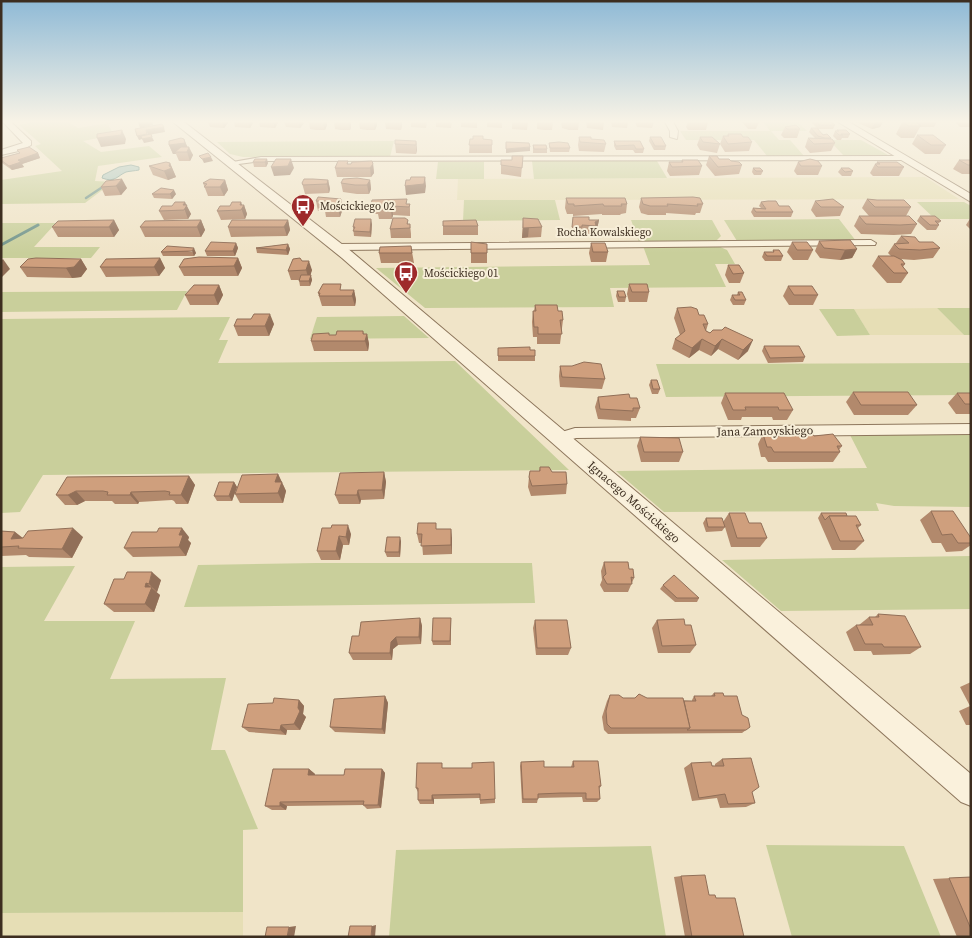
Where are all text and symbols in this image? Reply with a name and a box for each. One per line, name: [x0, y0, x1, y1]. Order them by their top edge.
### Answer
bus stop icon: Mościckiego 02: [290, 193, 316, 227]
place label: Mościckiego 02: [320, 199, 395, 214]
street label: Rocha Kowalskiego: [557, 225, 651, 240]
bus stop icon: Mościckiego 01: [393, 260, 419, 294]
place label: Mościckiego 01: [424, 266, 499, 281]
street label: Jana Zamoyskiego: [716, 422, 814, 440]
street label: Ignacego Mościckiego: [584, 457, 684, 547]

